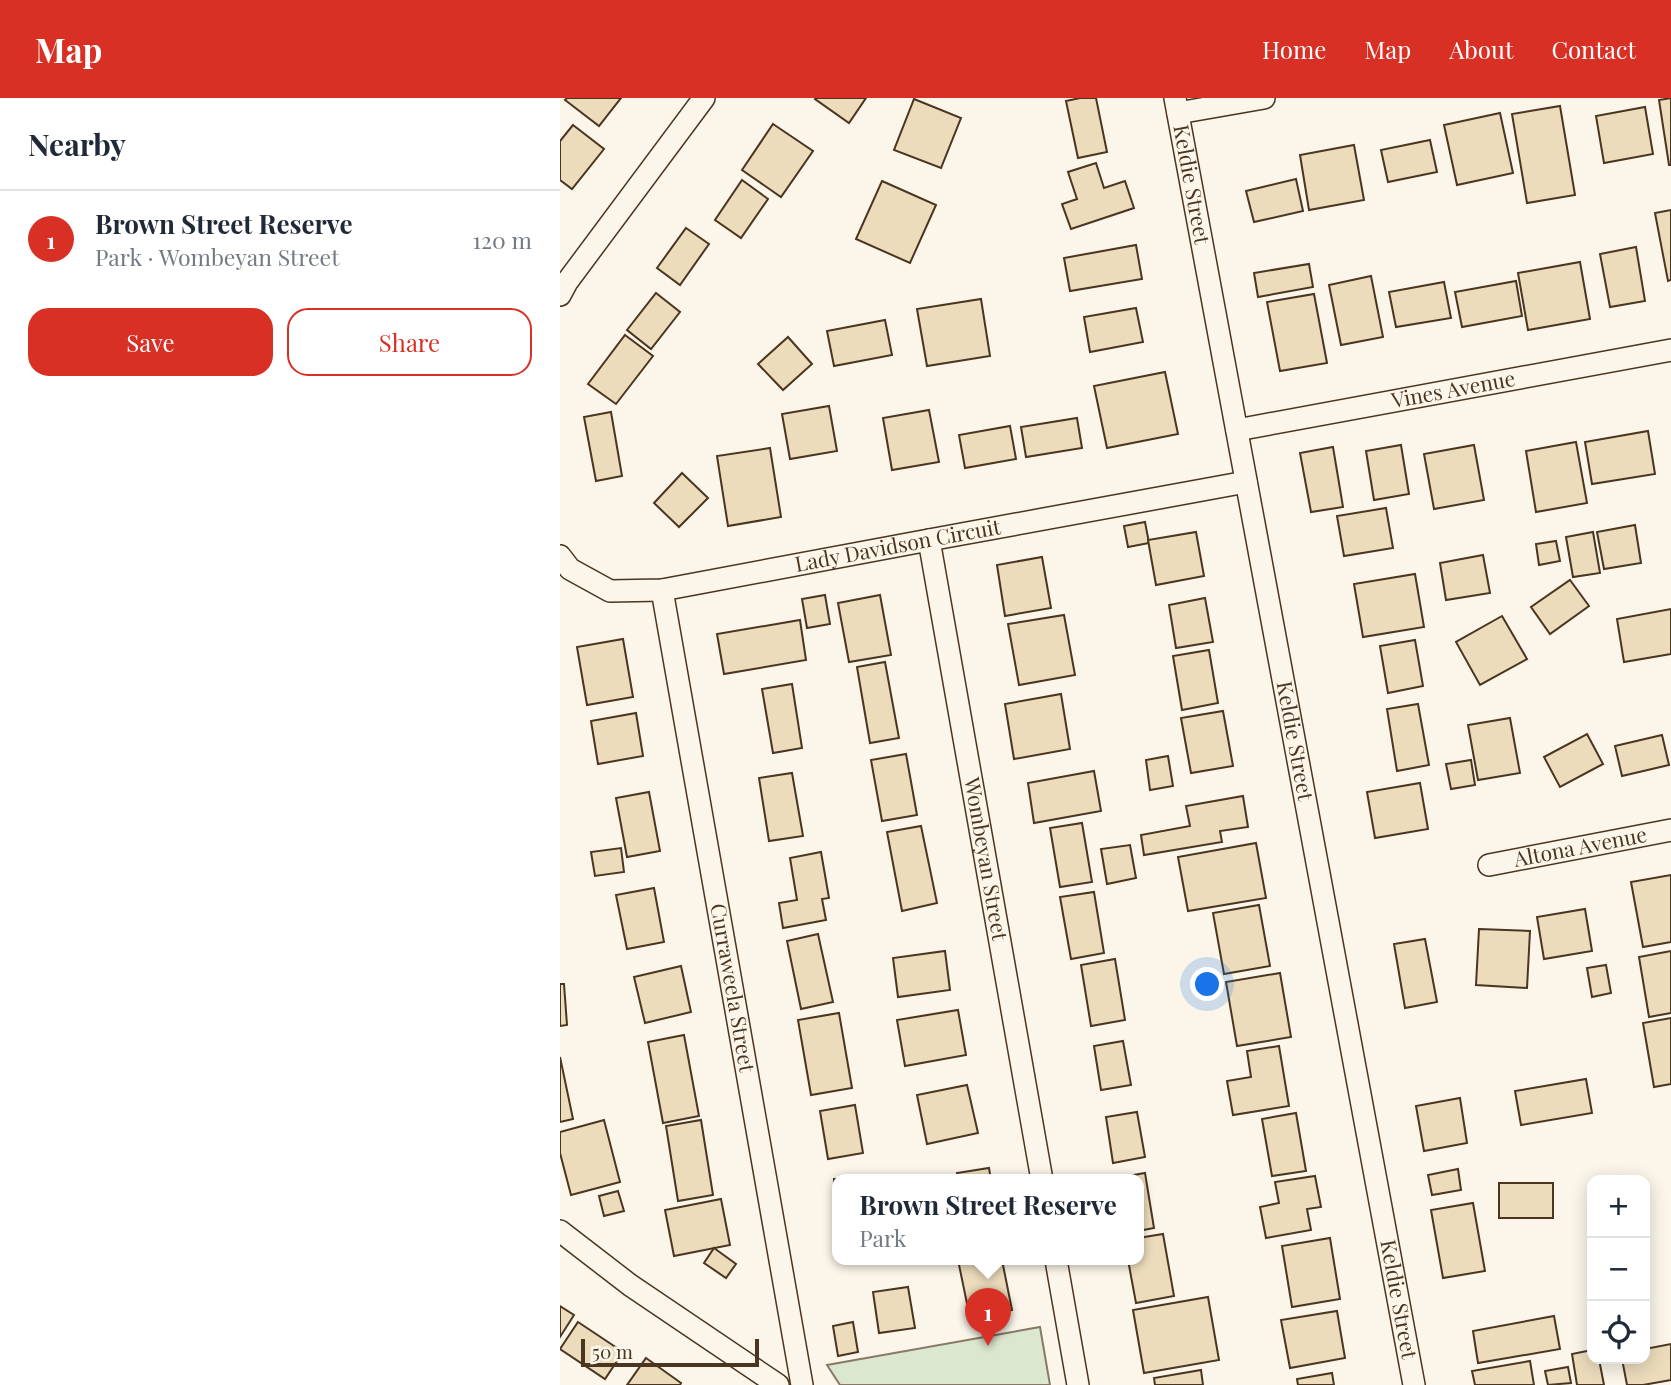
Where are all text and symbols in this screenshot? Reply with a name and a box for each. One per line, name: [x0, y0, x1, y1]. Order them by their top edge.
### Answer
text: Map: [35, 27, 102, 71]
text: Home: [1262, 33, 1326, 65]
text: Map: [1364, 33, 1411, 65]
text: About: [1449, 33, 1513, 65]
text: Contact: [1551, 33, 1636, 65]
street label: Keldie Street: [1168, 122, 1218, 247]
text: Nearby: [28, 124, 126, 164]
text: Brown Street Reserve: [95, 206, 353, 241]
text: 1: [47, 224, 55, 255]
text: 120 m: [473, 224, 532, 255]
text: Park · Wombeyan Street: [95, 241, 339, 272]
button: Save: [28, 308, 273, 376]
button: Share: [287, 308, 532, 376]
street label: Vines Avenue: [1388, 363, 1517, 413]
street label: Lady Davidson Circuit: [792, 511, 1003, 577]
street label: Keldie Street: [1272, 679, 1321, 803]
street label: Wombeyan Street: [959, 774, 1016, 943]
street label: Altona Avenue: [1510, 819, 1649, 872]
street label: Curraweela Street: [705, 901, 763, 1075]
your location: [1190, 967, 1224, 1001]
popup: [832, 1174, 1144, 1265]
map controls: [1587, 1175, 1650, 1364]
button: +: [1587, 1175, 1650, 1238]
text: Brown Street Reserve: [859, 1187, 1117, 1222]
text: Park: [859, 1222, 906, 1253]
street label: Keldie Street: [1375, 1237, 1425, 1362]
button: −: [1587, 1238, 1650, 1301]
pin: 1: [965, 1288, 1011, 1346]
button: locate: [1587, 1301, 1650, 1364]
scale bar: [581, 1336, 760, 1368]
text: 50 m: [592, 1338, 633, 1364]

